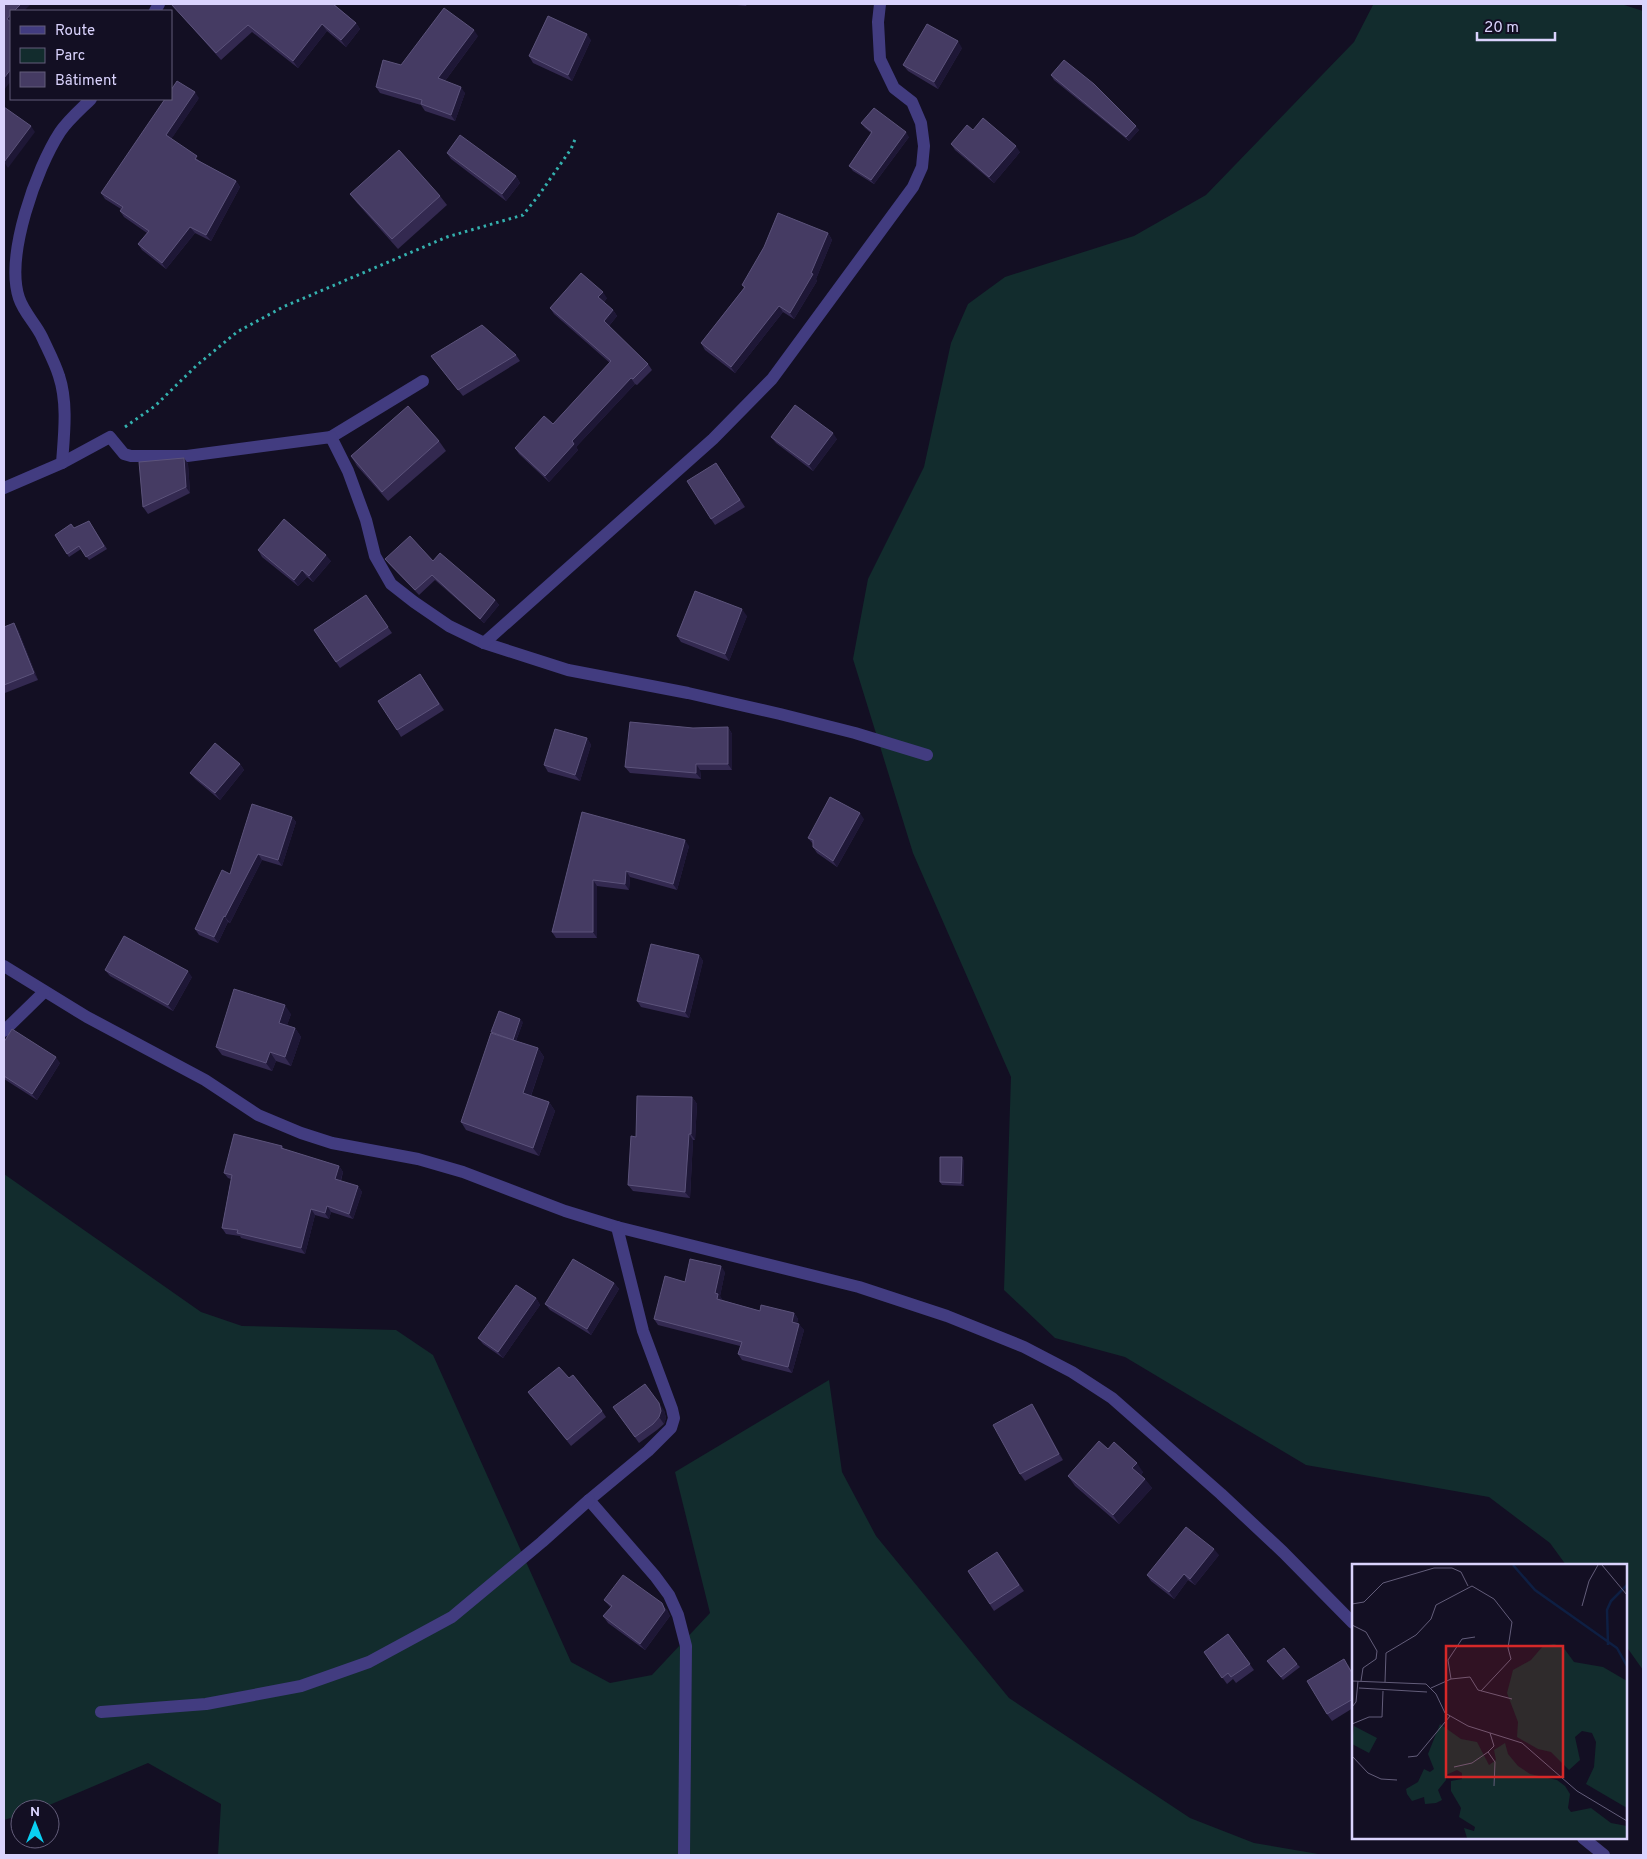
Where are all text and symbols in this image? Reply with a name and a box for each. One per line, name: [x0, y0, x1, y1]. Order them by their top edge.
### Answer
legend: [10, 10, 172, 100]
scale bar: [1477, 10, 1554, 42]
text: 20 m: [1484, 19, 1519, 38]
text: Route: [55, 22, 95, 41]
text: Parc: [55, 47, 85, 66]
text: Bâtiment: [55, 72, 117, 91]
inset map: [1352, 1564, 1627, 1839]
north arrow: [10, 1799, 60, 1849]
text: N: [30, 1804, 40, 1821]

